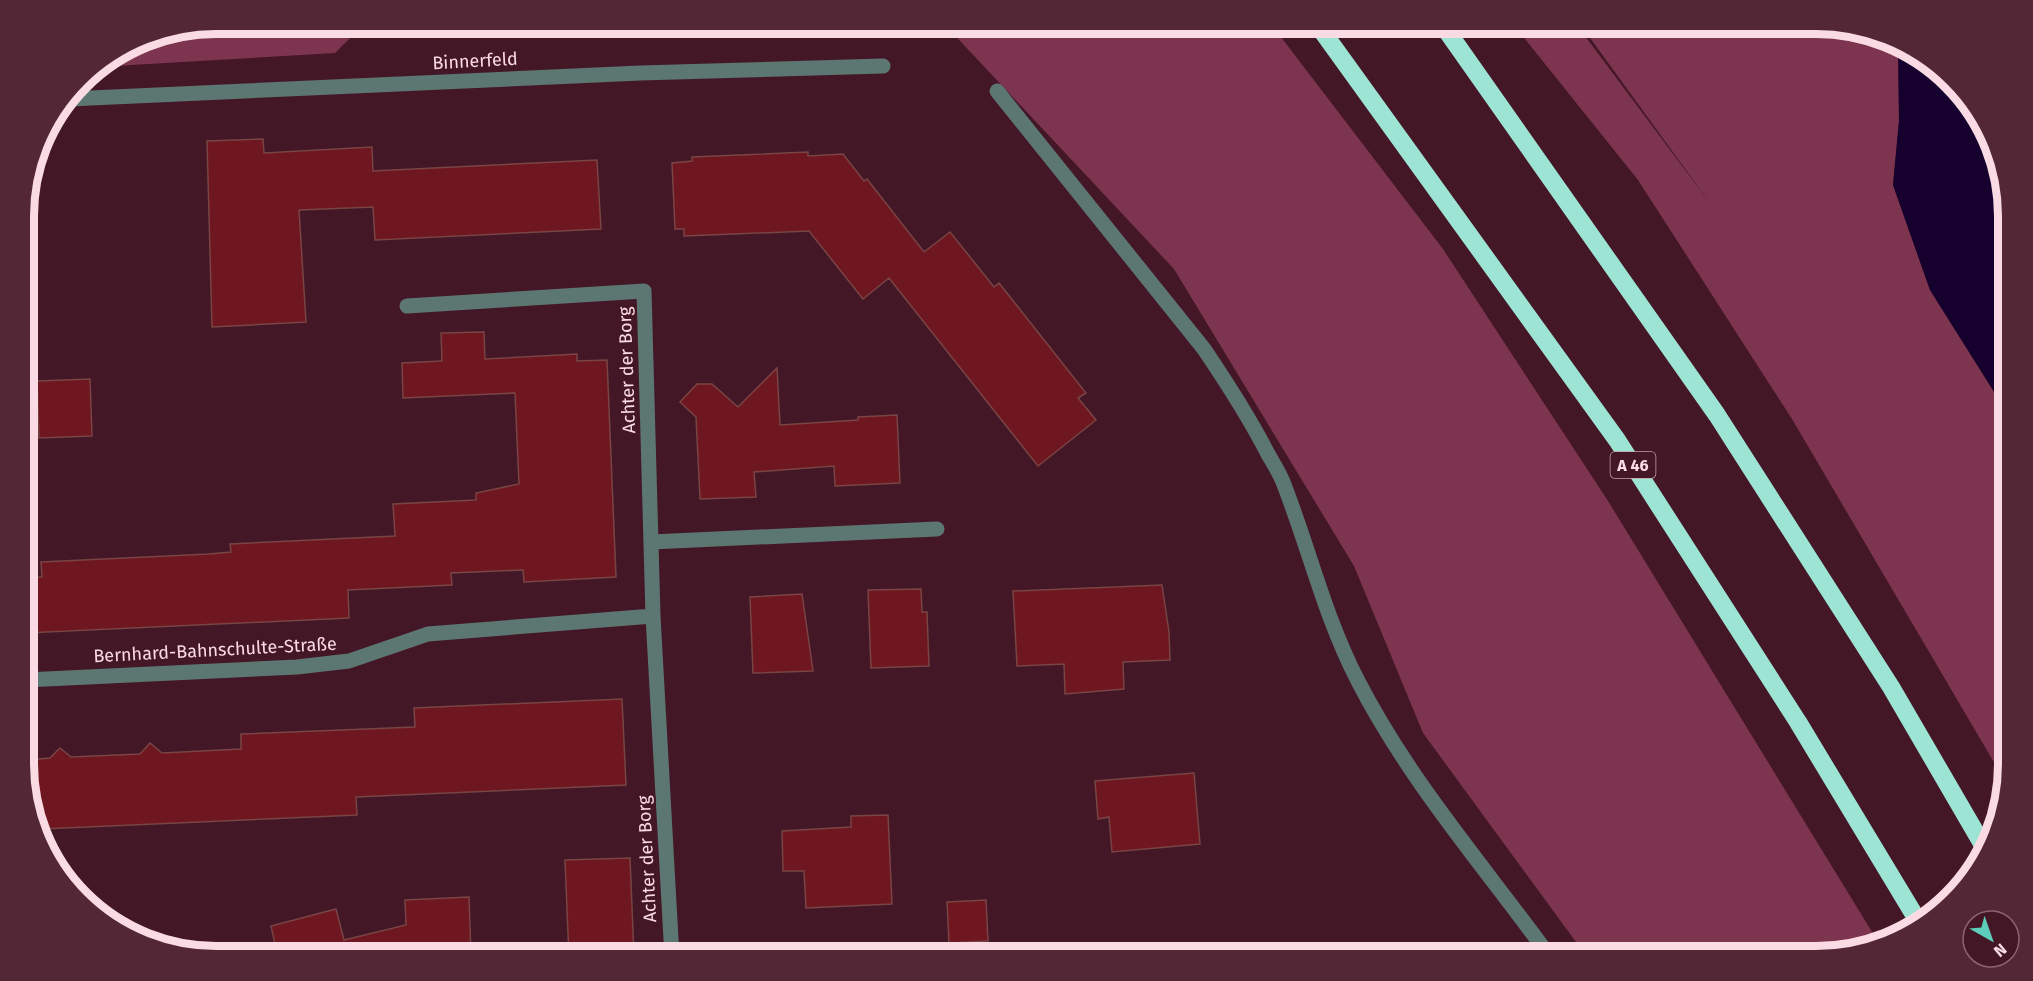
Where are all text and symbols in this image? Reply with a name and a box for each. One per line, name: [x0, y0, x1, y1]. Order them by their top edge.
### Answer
street label: Binnerfeld: [432, 48, 518, 74]
street label: Achter der Borg: [614, 306, 640, 434]
road number: A 46: [1610, 452, 1656, 478]
street label: Bernhard-Bahnschulte-Straße: [93, 633, 337, 667]
street label: Achter der Borg: [633, 794, 661, 923]
north arrow: [1961, 909, 2021, 969]
text: N: [1990, 939, 2010, 961]

